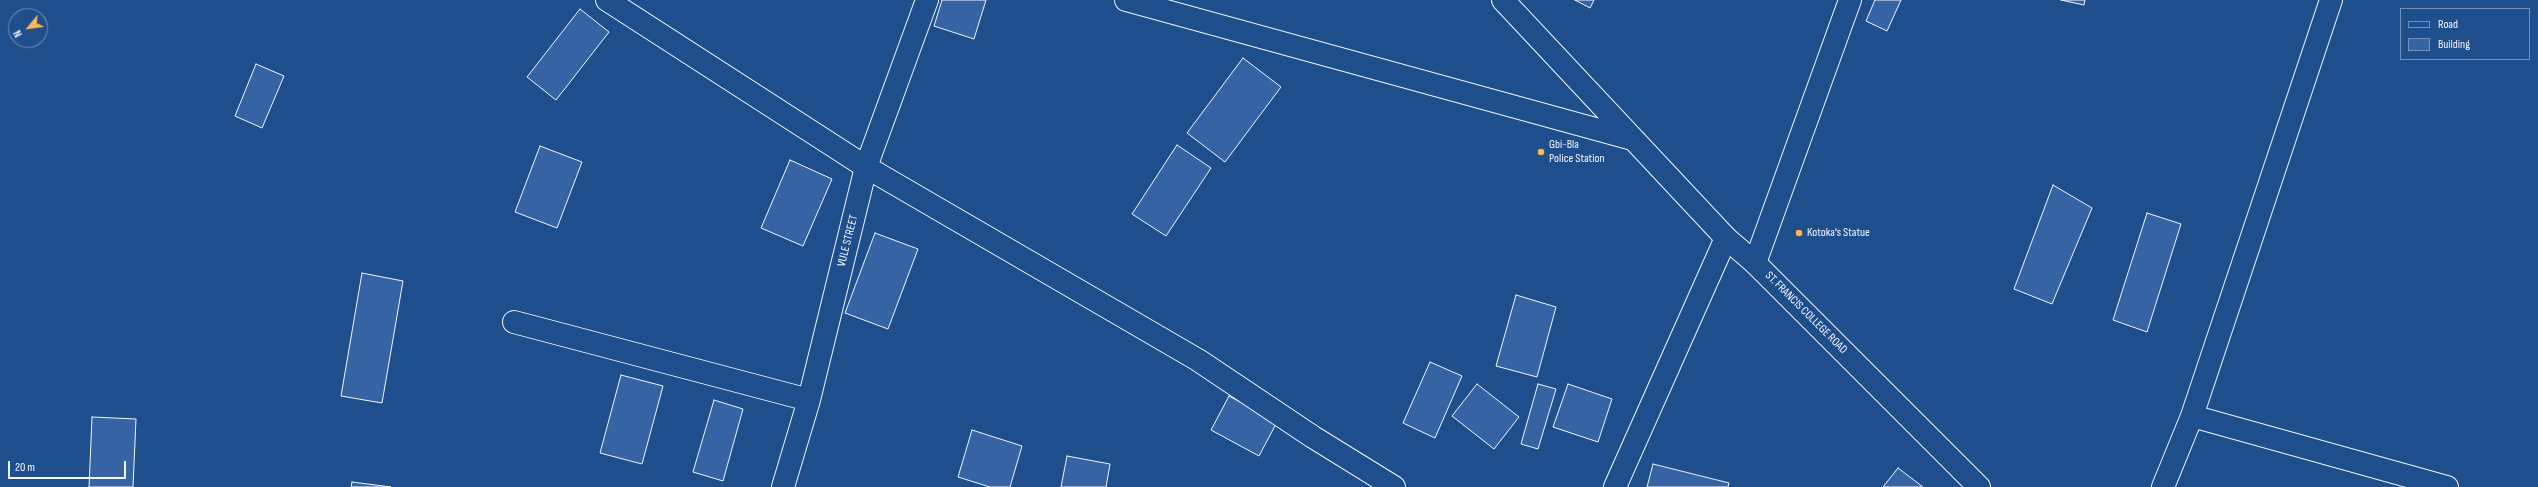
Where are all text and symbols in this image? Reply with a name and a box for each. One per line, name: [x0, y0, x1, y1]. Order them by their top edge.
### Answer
north arrow: [8, 8, 48, 48]
legend: [2400, 8, 2530, 60]
text: Road: [2438, 17, 2458, 32]
text: N: [11, 28, 25, 39]
text: Building: [2438, 37, 2470, 52]
place label: Gbi-Bla Police Station: [1549, 138, 1605, 166]
marker: Gbi-Bla Police Station: [1536, 147, 1546, 157]
street label: VULE STREET: [835, 214, 861, 268]
place label: Kotoka's Statue: [1807, 226, 1870, 240]
marker: Kotoka's Statue: [1794, 228, 1804, 238]
street label: ST. FRANCIS COLLEGE ROAD: [1762, 269, 1850, 357]
scale bar: [10, 453, 128, 479]
text: 20 m: [15, 460, 35, 475]

